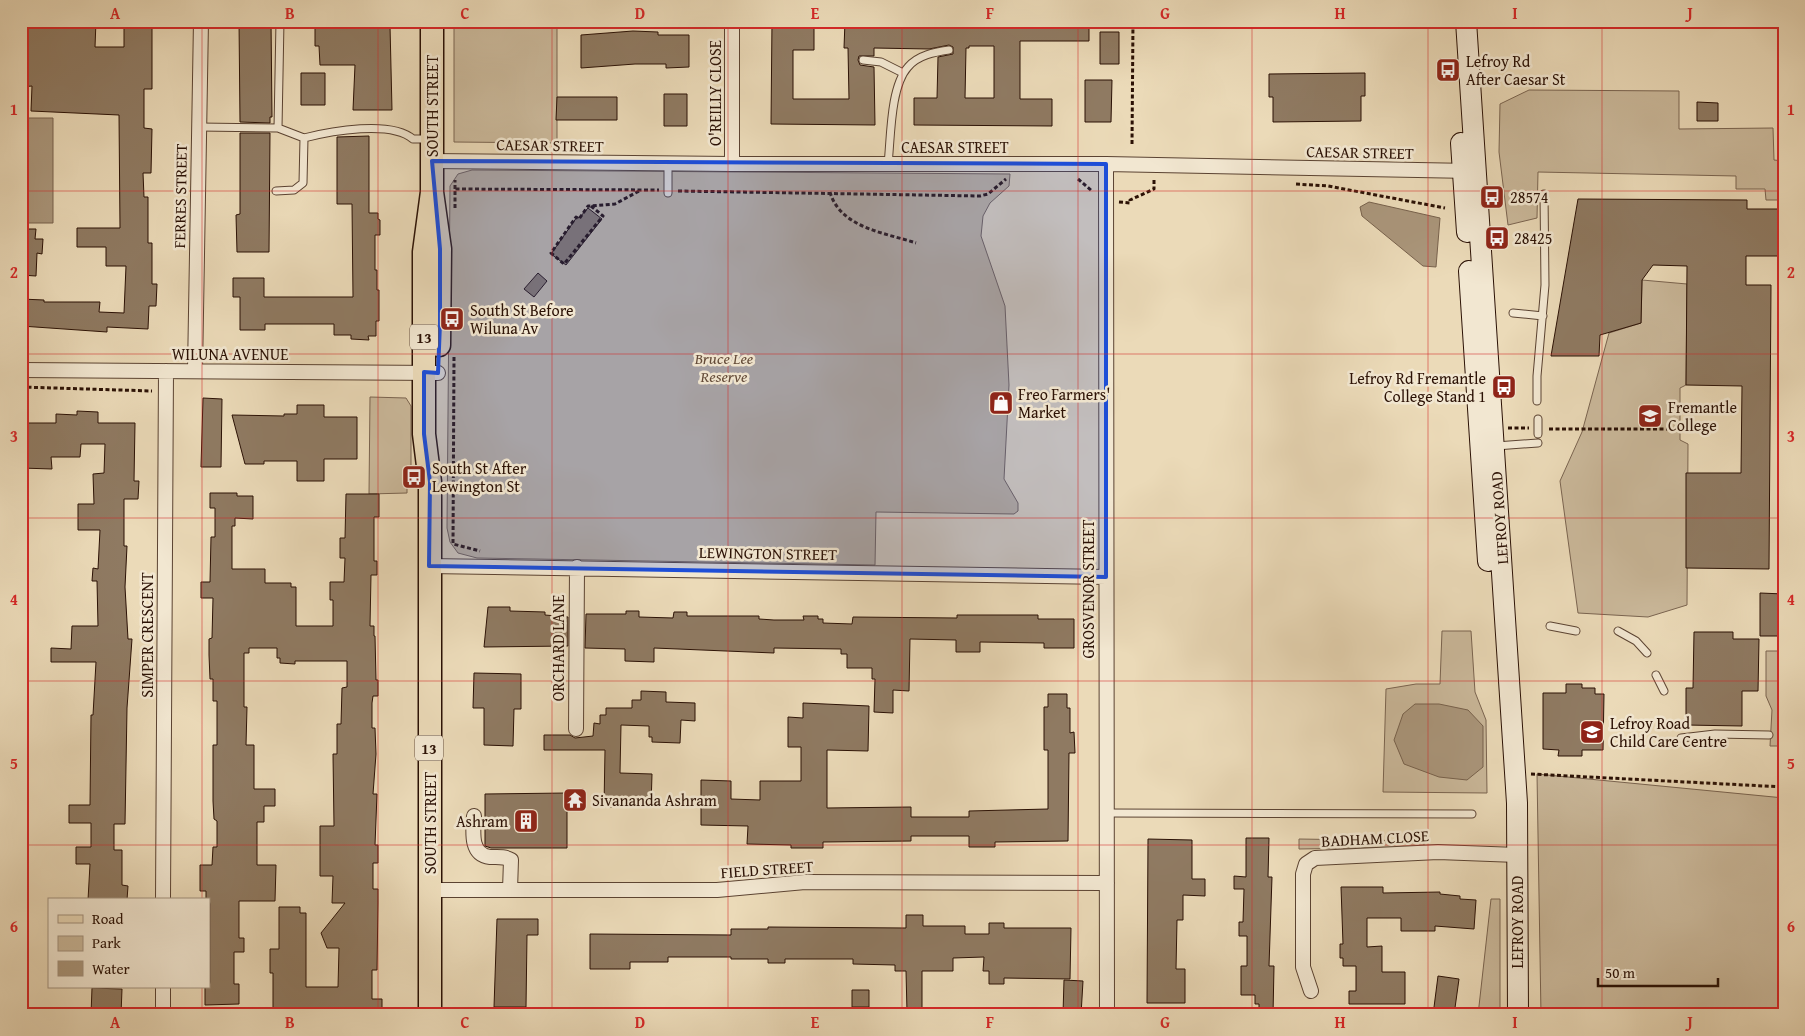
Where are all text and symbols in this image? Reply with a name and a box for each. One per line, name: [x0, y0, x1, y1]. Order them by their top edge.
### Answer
text: A: [110, 1, 121, 25]
text: B: [285, 1, 295, 25]
text: C: [460, 1, 470, 25]
text: D: [635, 1, 645, 25]
text: E: [811, 1, 820, 25]
text: F: [986, 1, 994, 25]
text: G: [1160, 1, 1170, 25]
text: H: [1334, 1, 1346, 25]
text: I: [1512, 1, 1518, 25]
text: J: [1684, 1, 1693, 25]
street label: O'REILLY CLOSE: [703, 40, 727, 146]
place label: Lefroy Rd After Caesar St: [1466, 49, 1566, 91]
street label: SOUTH STREET: [420, 55, 444, 157]
bus stop icon: Lefroy Rd After Caesar St: [1435, 57, 1461, 83]
text: 1: [10, 97, 18, 121]
text: 1: [1787, 97, 1795, 121]
street label: CAESAR STREET: [496, 132, 604, 158]
street label: CAESAR STREET: [901, 135, 1009, 159]
street label: CAESAR STREET: [1306, 139, 1414, 165]
street label: FERRES STREET: [167, 143, 193, 249]
bus stop icon: 28574: [1479, 184, 1505, 210]
place label: 28574: [1510, 185, 1549, 209]
bus stop icon: 28425: [1484, 225, 1510, 251]
place label: 28425: [1514, 226, 1553, 250]
text: 2: [10, 260, 18, 284]
text: 2: [1787, 260, 1795, 284]
place label: South St Before Wiluna Av: [470, 298, 574, 340]
bus stop icon: South St Before Wiluna Av: [439, 306, 465, 332]
road number: 13: [410, 324, 438, 350]
street label: WILUNA AVENUE: [172, 342, 288, 366]
park label: Bruce Lee Reserve: [694, 346, 754, 388]
place label: Lefroy Rd Fremantle College Stand 1: [1349, 366, 1486, 408]
bus stop icon: Lefroy Rd Fremantle College Stand 1: [1491, 374, 1517, 400]
place label: Freo Farmers' Market: [1018, 382, 1110, 424]
shop icon: Freo Farmers' Market: [988, 390, 1014, 416]
place label: Fremantle College: [1668, 395, 1737, 437]
school or university icon: Fremantle College: [1637, 403, 1663, 429]
text: 3: [10, 424, 18, 448]
text: 3: [1787, 424, 1795, 448]
place label: South St After Lewington St: [432, 456, 527, 498]
bus stop icon: South St After Lewington St: [401, 464, 427, 490]
street label: LEFROY ROAD: [1484, 470, 1514, 565]
street label: GROSVENOR STREET: [1076, 520, 1100, 658]
street label: LEWINGTON STREET: [699, 540, 837, 566]
street label: SIMPER CRESCENT: [135, 572, 159, 698]
text: 4: [10, 587, 18, 611]
text: 4: [1787, 587, 1795, 611]
street label: ORCHARD LANE: [546, 595, 570, 701]
place label: Lefroy Road Child Care Centre: [1610, 711, 1727, 753]
school or university icon: Lefroy Road Child Care Centre: [1579, 719, 1605, 745]
road number: 13: [415, 736, 443, 760]
text: 5: [10, 751, 18, 775]
text: 5: [1787, 751, 1795, 775]
street label: SOUTH STREET: [418, 772, 442, 874]
temple icon: Sivananda Ashram: [562, 787, 588, 813]
place label: Sivananda Ashram: [592, 788, 717, 812]
building icon: Ashram: [513, 808, 539, 834]
place label: Ashram: [456, 809, 508, 833]
street label: BADHAM CLOSE: [1321, 823, 1429, 853]
street label: FIELD STREET: [720, 854, 814, 884]
street label: LEFROY ROAD: [1505, 875, 1529, 969]
legend: [48, 898, 210, 988]
text: Road: [92, 908, 123, 929]
text: 6: [10, 914, 18, 938]
text: 6: [1787, 914, 1795, 938]
text: Park: [92, 932, 121, 953]
scale bar: [1598, 956, 1718, 988]
text: Water: [92, 958, 130, 979]
text: 50 m: [1605, 962, 1636, 983]
text: A: [110, 1010, 121, 1034]
text: B: [285, 1010, 295, 1034]
text: C: [460, 1010, 470, 1034]
text: D: [635, 1010, 645, 1034]
text: E: [811, 1010, 820, 1034]
text: F: [986, 1010, 994, 1034]
text: G: [1160, 1010, 1170, 1034]
text: H: [1334, 1010, 1346, 1034]
text: I: [1512, 1010, 1518, 1034]
text: J: [1684, 1010, 1693, 1034]

